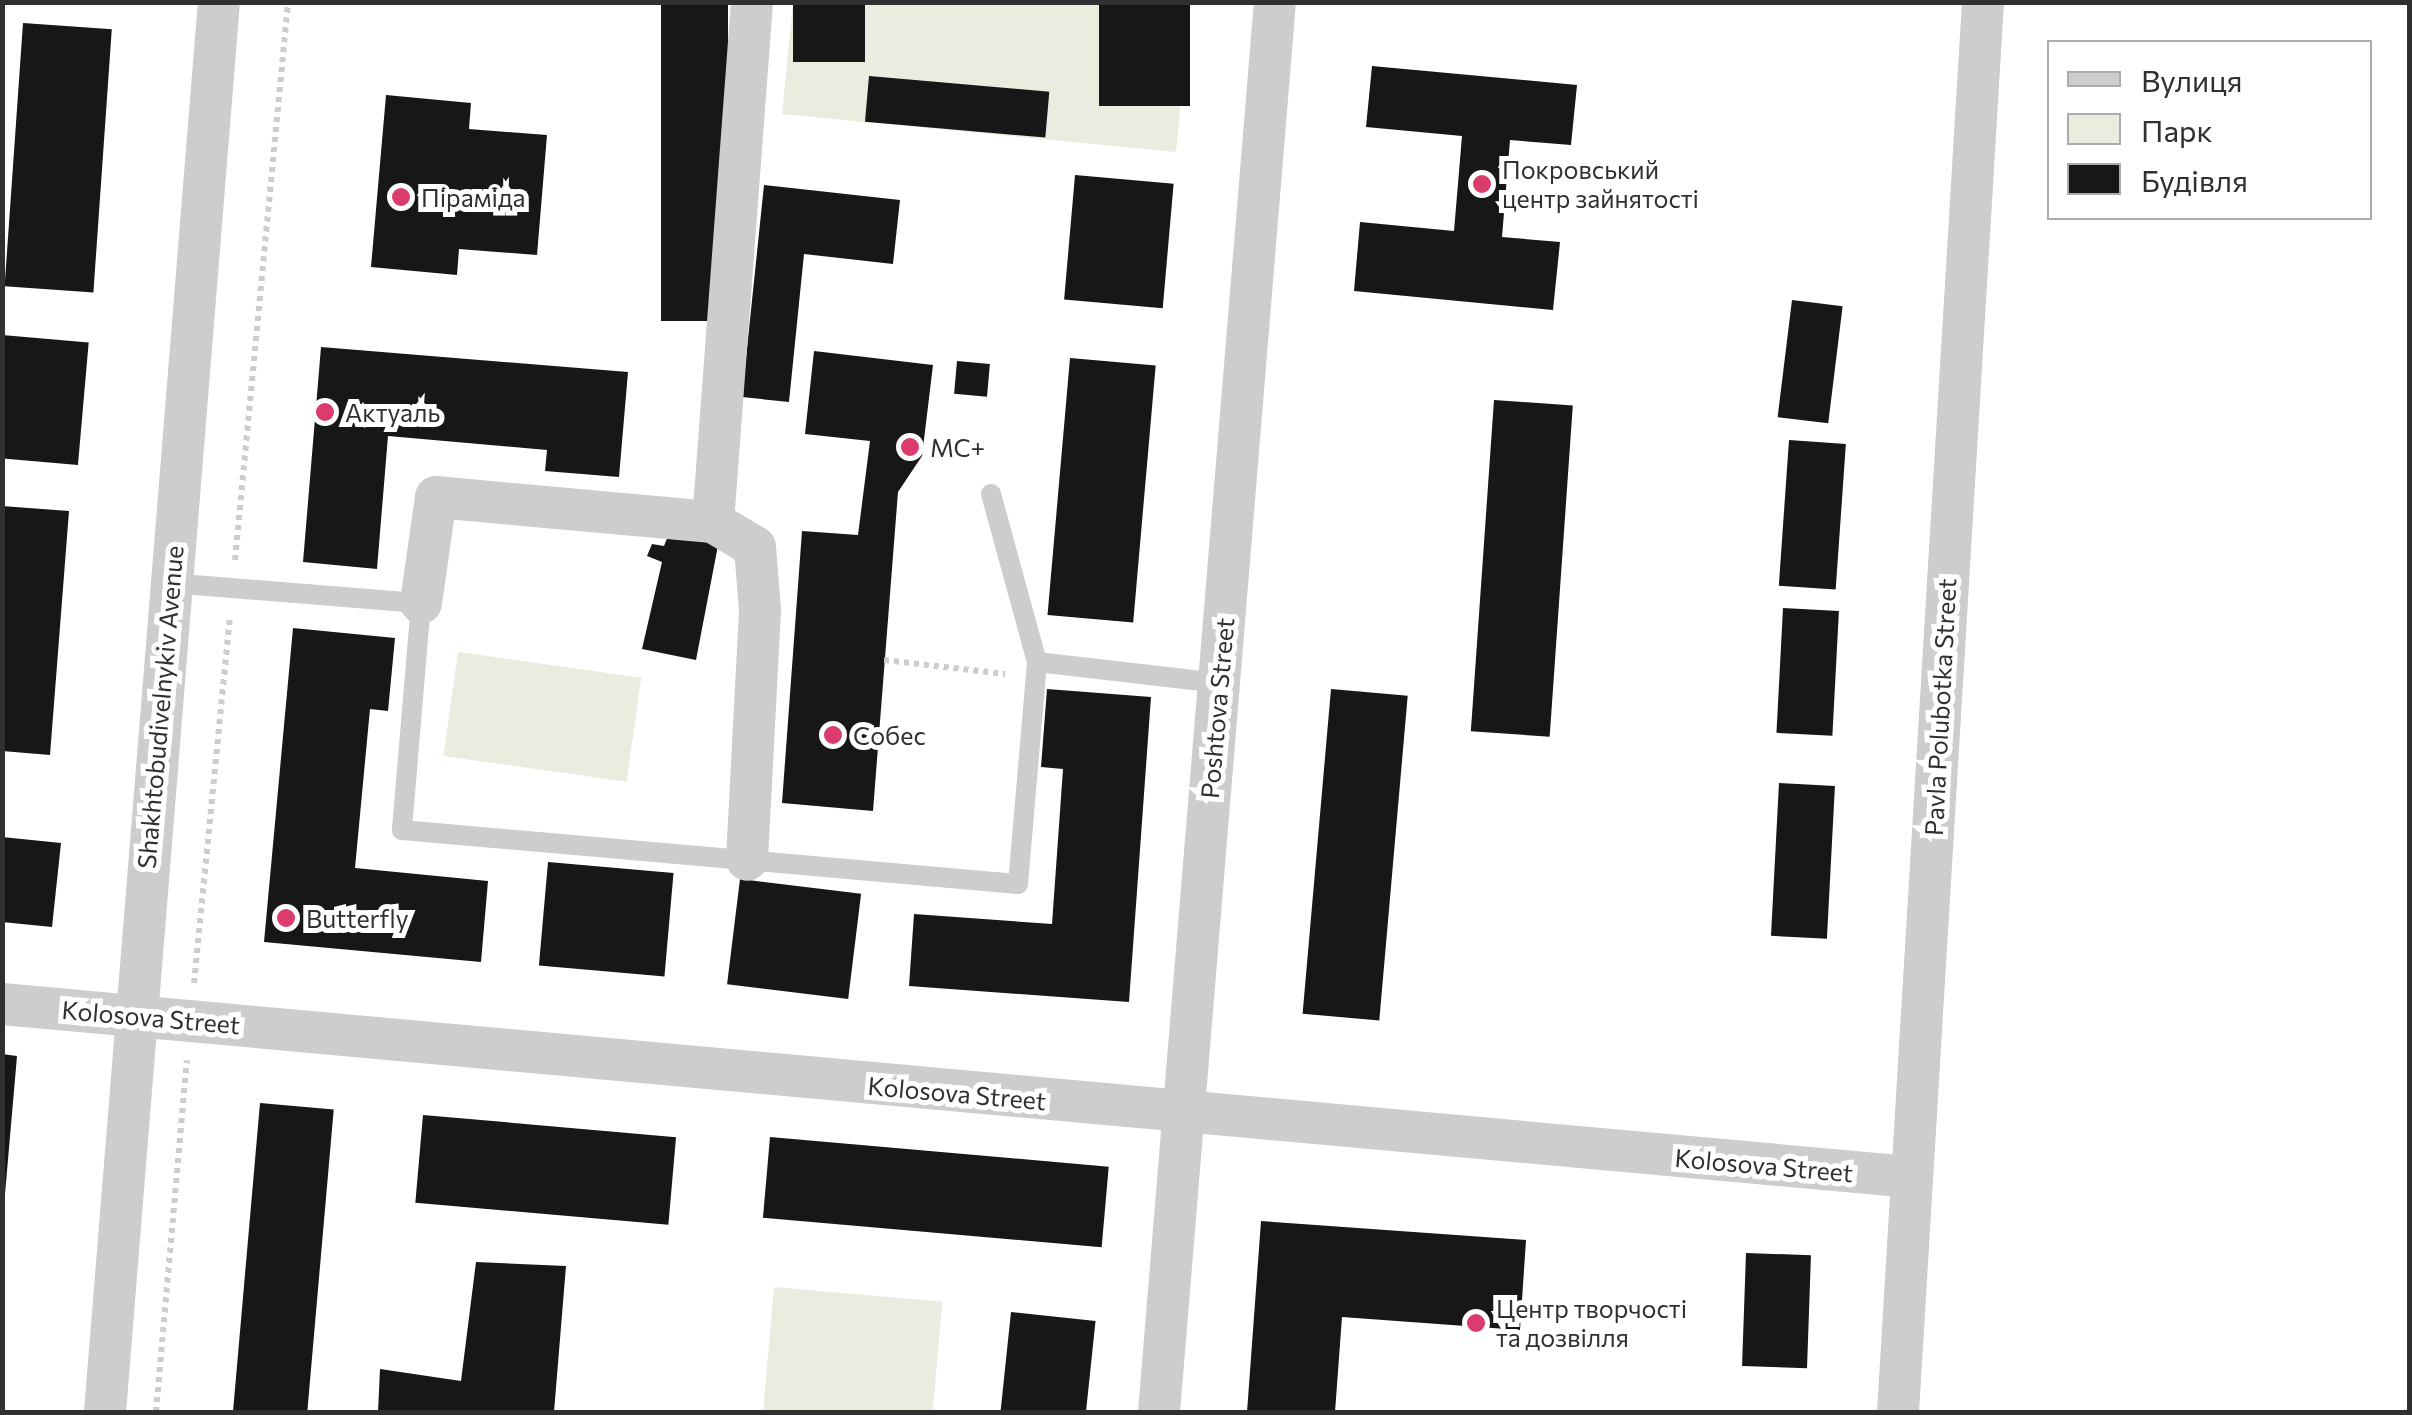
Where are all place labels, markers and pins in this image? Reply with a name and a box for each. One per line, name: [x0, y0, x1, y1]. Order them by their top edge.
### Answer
place label: Покровський центр зайнятості: [1502, 155, 1699, 214]
marker: Покровський центр зайнятості: [1471, 173, 1493, 195]
place label: Піраміда: [421, 182, 525, 212]
marker: Піраміда: [390, 186, 412, 208]
place label: Актуаль: [345, 397, 440, 427]
marker: Актуаль: [314, 401, 336, 423]
place label: МС+: [930, 432, 985, 462]
marker: МС+: [899, 436, 921, 458]
place label: Собес: [853, 720, 926, 750]
marker: Собес: [822, 724, 844, 746]
place label: Butterfly: [306, 903, 409, 933]
marker: Butterfly: [275, 907, 297, 929]
place label: Центр творчості та дозвілля: [1496, 1294, 1687, 1353]
marker: Центр творчості та дозвілля: [1465, 1312, 1487, 1334]

